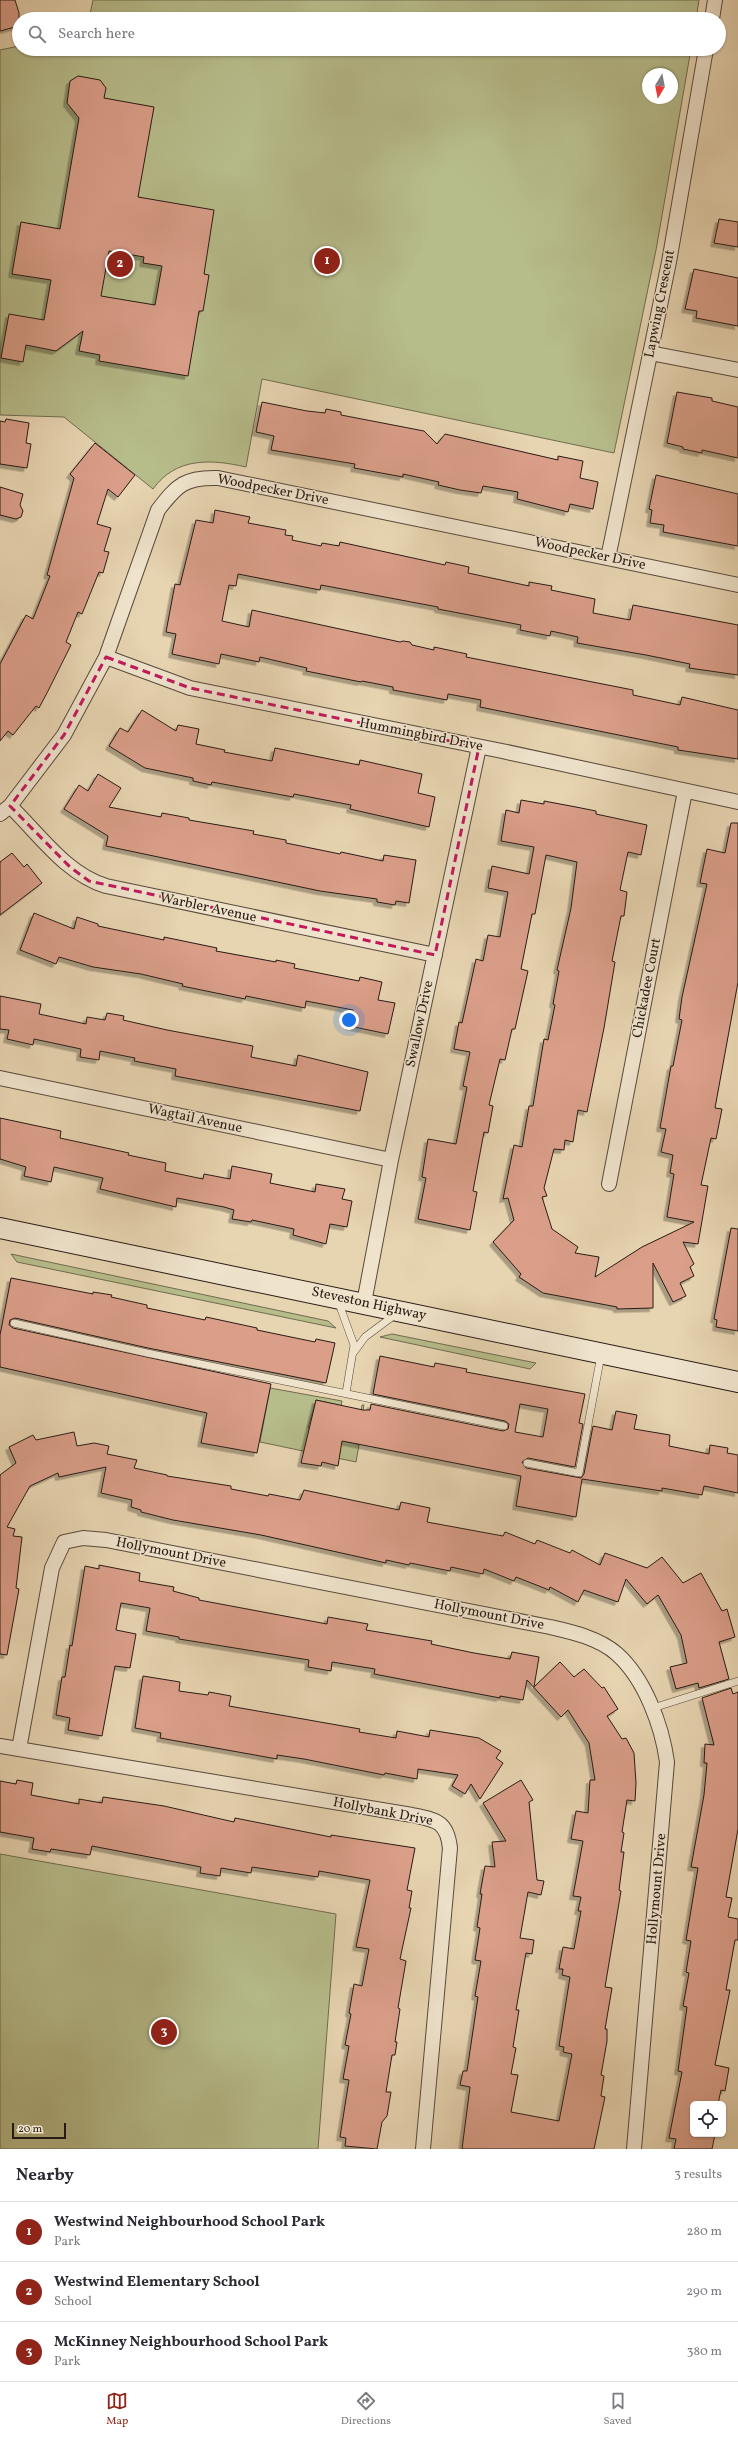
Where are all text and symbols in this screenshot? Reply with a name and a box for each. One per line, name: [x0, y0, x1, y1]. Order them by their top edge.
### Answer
search box: [12, 12, 726, 56]
icon: search: [26, 23, 48, 45]
text: Search here: [58, 24, 135, 45]
north arrow: [642, 68, 678, 104]
pin: 1: [314, 246, 340, 276]
street label: Lapwing Crescent: [640, 248, 680, 360]
pin: 2: [107, 249, 133, 279]
street label: Woodpecker Drive: [216, 470, 331, 510]
street label: Woodpecker Drive: [533, 533, 648, 575]
street label: Hummingbird Drive: [358, 714, 485, 756]
street label: Warbler Avenue: [158, 888, 259, 928]
street label: Chickadee Court: [628, 936, 666, 1040]
street label: Swallow Drive: [401, 978, 439, 1069]
your location: [339, 1010, 359, 1030]
street label: Wagtail Avenue: [146, 1100, 244, 1138]
street label: Steveston Highway: [310, 1283, 429, 1326]
street label: Hollymount Drive: [114, 1533, 228, 1573]
street label: Hollymount Drive: [432, 1595, 546, 1635]
street label: Hollybank Drive: [331, 1793, 435, 1831]
street label: Hollymount Drive: [643, 1832, 671, 1946]
pin: 3: [151, 2017, 177, 2047]
map controls: [690, 2101, 726, 2137]
button: locate: [690, 2101, 726, 2137]
scale bar: [12, 2121, 66, 2140]
text: 20 m: [18, 2122, 42, 2137]
text: Nearby: [16, 2164, 74, 2187]
text: 3 results: [674, 2166, 722, 2184]
text: Westwind Neighbourhood School Park: [54, 2212, 325, 2233]
text: 1: [26, 2223, 32, 2241]
text: 280 m: [686, 2223, 722, 2241]
text: Park: [54, 2233, 81, 2251]
text: Westwind Elementary School: [54, 2272, 260, 2293]
text: 2: [26, 2283, 32, 2301]
text: 290 m: [686, 2283, 722, 2301]
text: School: [54, 2293, 92, 2311]
text: McKinney Neighbourhood School Park: [54, 2332, 328, 2353]
text: 3: [26, 2343, 32, 2361]
text: 380 m: [687, 2343, 722, 2361]
text: Park: [54, 2353, 81, 2371]
tab: Map: [106, 2390, 128, 2429]
tab: Directions: [341, 2390, 391, 2429]
tab: Saved: [603, 2390, 632, 2429]

